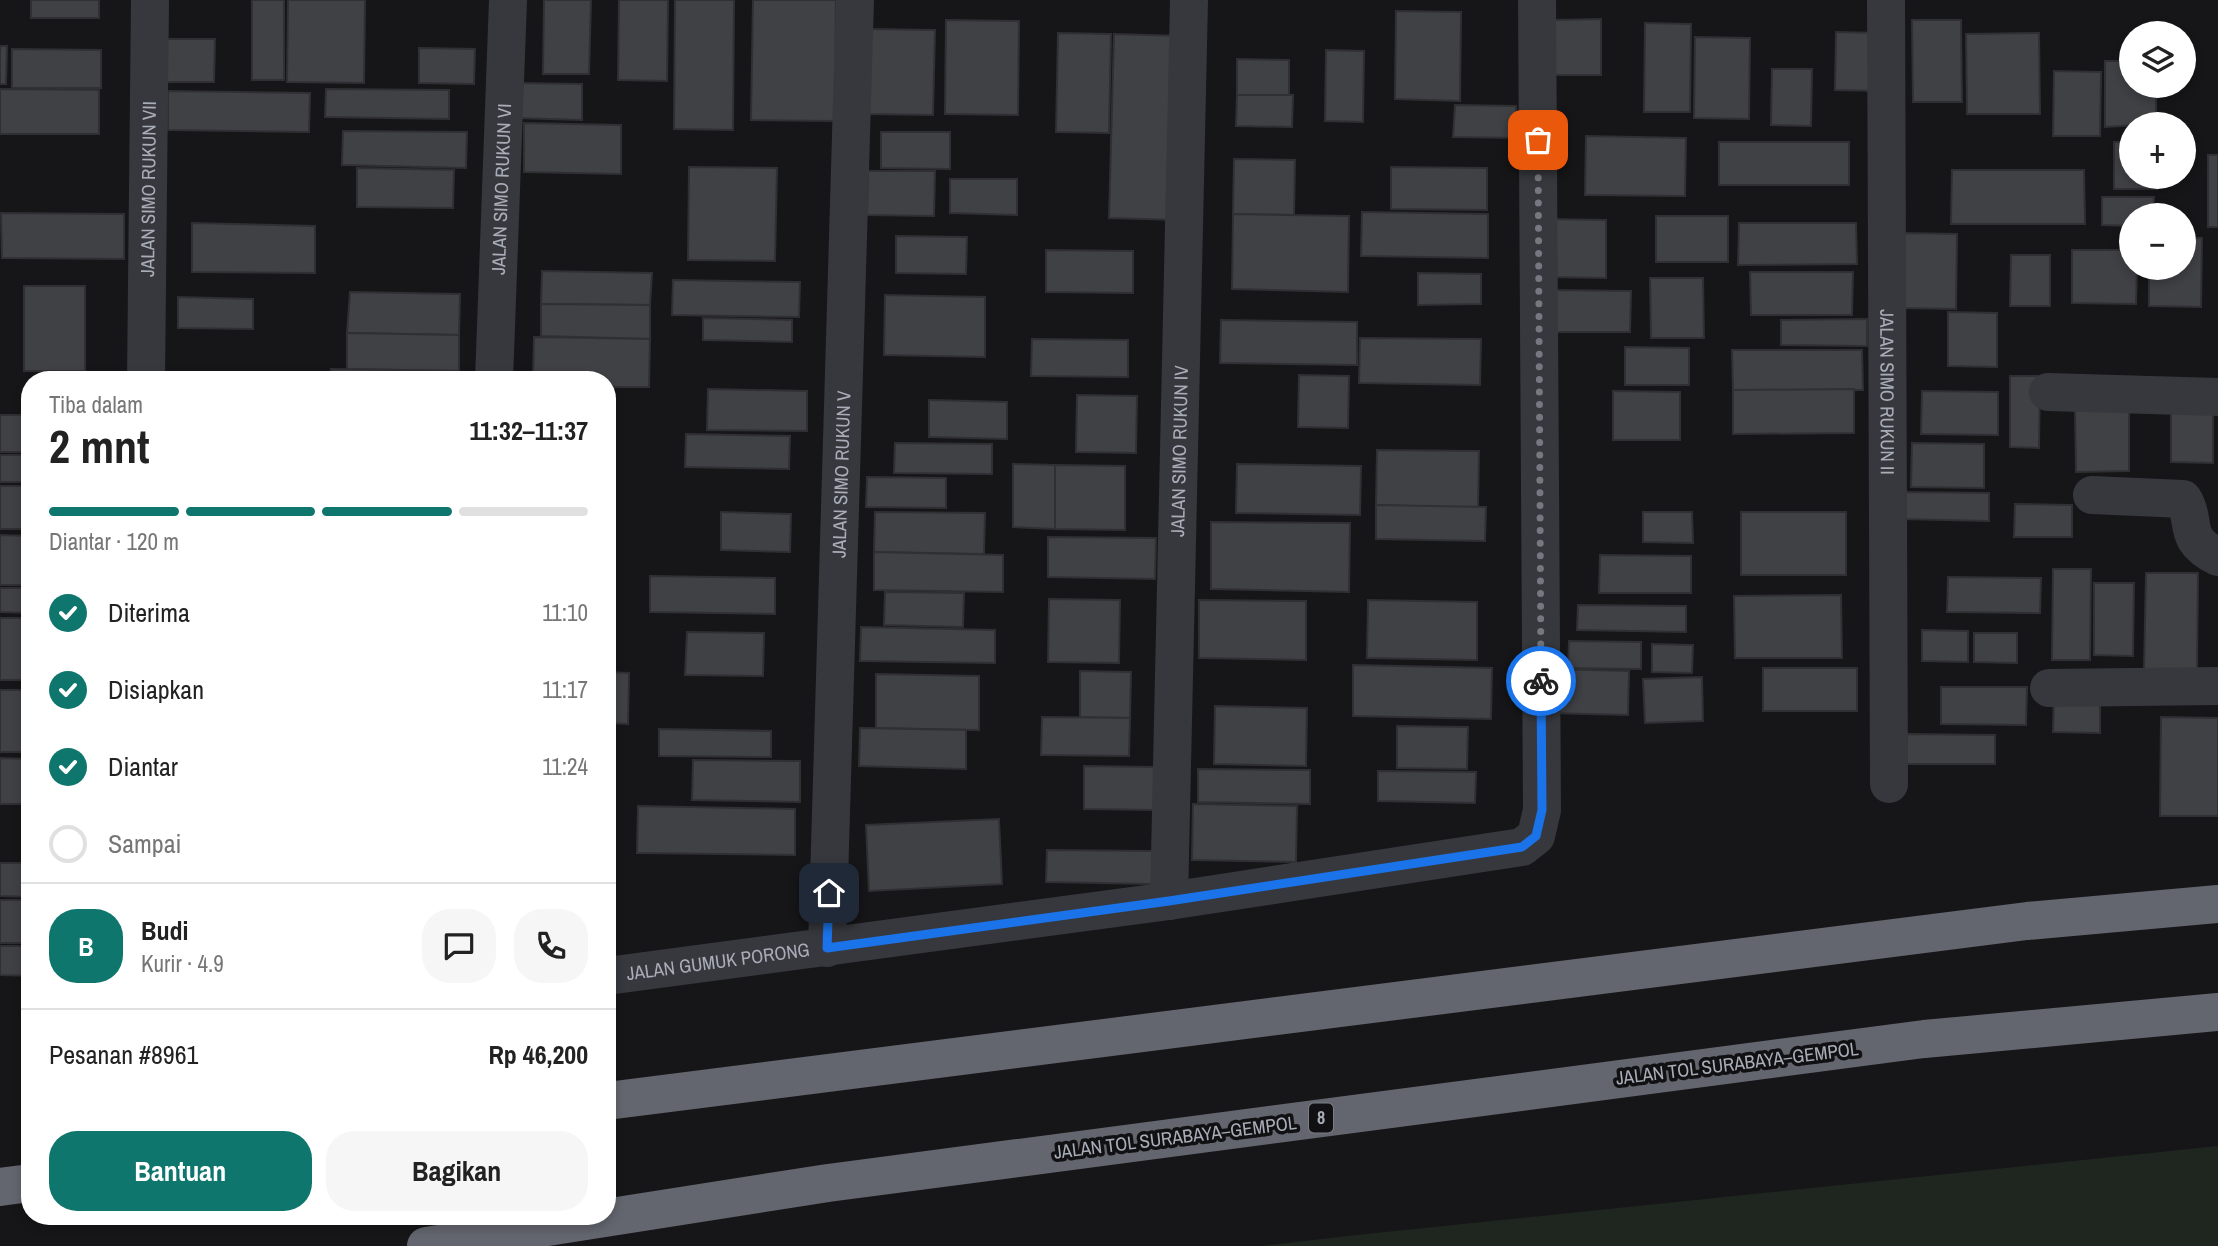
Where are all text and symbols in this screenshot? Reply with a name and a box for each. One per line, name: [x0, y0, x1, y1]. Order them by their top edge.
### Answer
map controls: [2119, 21, 2196, 280]
button: layers: [2119, 21, 2196, 98]
street label: JALAN SIMO RUKUN VII: [134, 101, 162, 277]
street label: JALAN SIMO RUKUN VI: [485, 103, 517, 275]
pin: [1508, 110, 1568, 170]
button: +: [2119, 112, 2196, 189]
icon: bag: [1519, 121, 1557, 159]
button: −: [2119, 203, 2196, 280]
street label: JALAN SIMO RUKUN II: [1874, 309, 1901, 475]
street label: JALAN SIMO RUKUN IV: [1164, 364, 1194, 537]
text: Tiba dalam: [49, 389, 143, 420]
street label: JALAN SIMO RUKUN V: [826, 390, 856, 558]
text: 11:32–11:37: [469, 413, 588, 448]
text: 2 mnt: [49, 415, 150, 477]
text: Diantar · 120 m: [49, 526, 179, 557]
icon: check: [49, 594, 87, 632]
text: Diterima: [108, 595, 190, 630]
text: 11:10: [542, 597, 588, 628]
courier: [1506, 646, 1576, 716]
icon: bike: [1522, 662, 1560, 700]
icon: check: [49, 671, 87, 709]
text: Disiapkan: [108, 672, 204, 707]
text: 11:17: [542, 674, 588, 705]
icon: check: [49, 748, 87, 786]
text: Diantar: [108, 749, 178, 784]
text: 11:24: [542, 751, 588, 782]
text: Sampai: [108, 826, 181, 861]
pin: [799, 863, 859, 923]
icon: home: [810, 874, 848, 912]
button: chat: [422, 909, 496, 983]
button: phone: [514, 909, 588, 983]
text: Budi: [141, 913, 188, 948]
text: B: [78, 929, 94, 964]
street label: JALAN GUMUK PORONG: [625, 936, 811, 986]
text: Kurir · 4.9: [141, 948, 224, 979]
street label: JALAN TOL SURABAYA–GEMPOL: [1614, 1035, 1860, 1091]
text: Pesanan #8961: [49, 1037, 198, 1072]
text: Rp 46,200: [488, 1037, 588, 1072]
road number: 8: [1309, 1104, 1333, 1133]
street label: JALAN TOL SURABAYA–GEMPOL: [1052, 1109, 1298, 1165]
button: Bantuan: [49, 1131, 312, 1211]
button: Bagikan: [326, 1131, 588, 1211]

